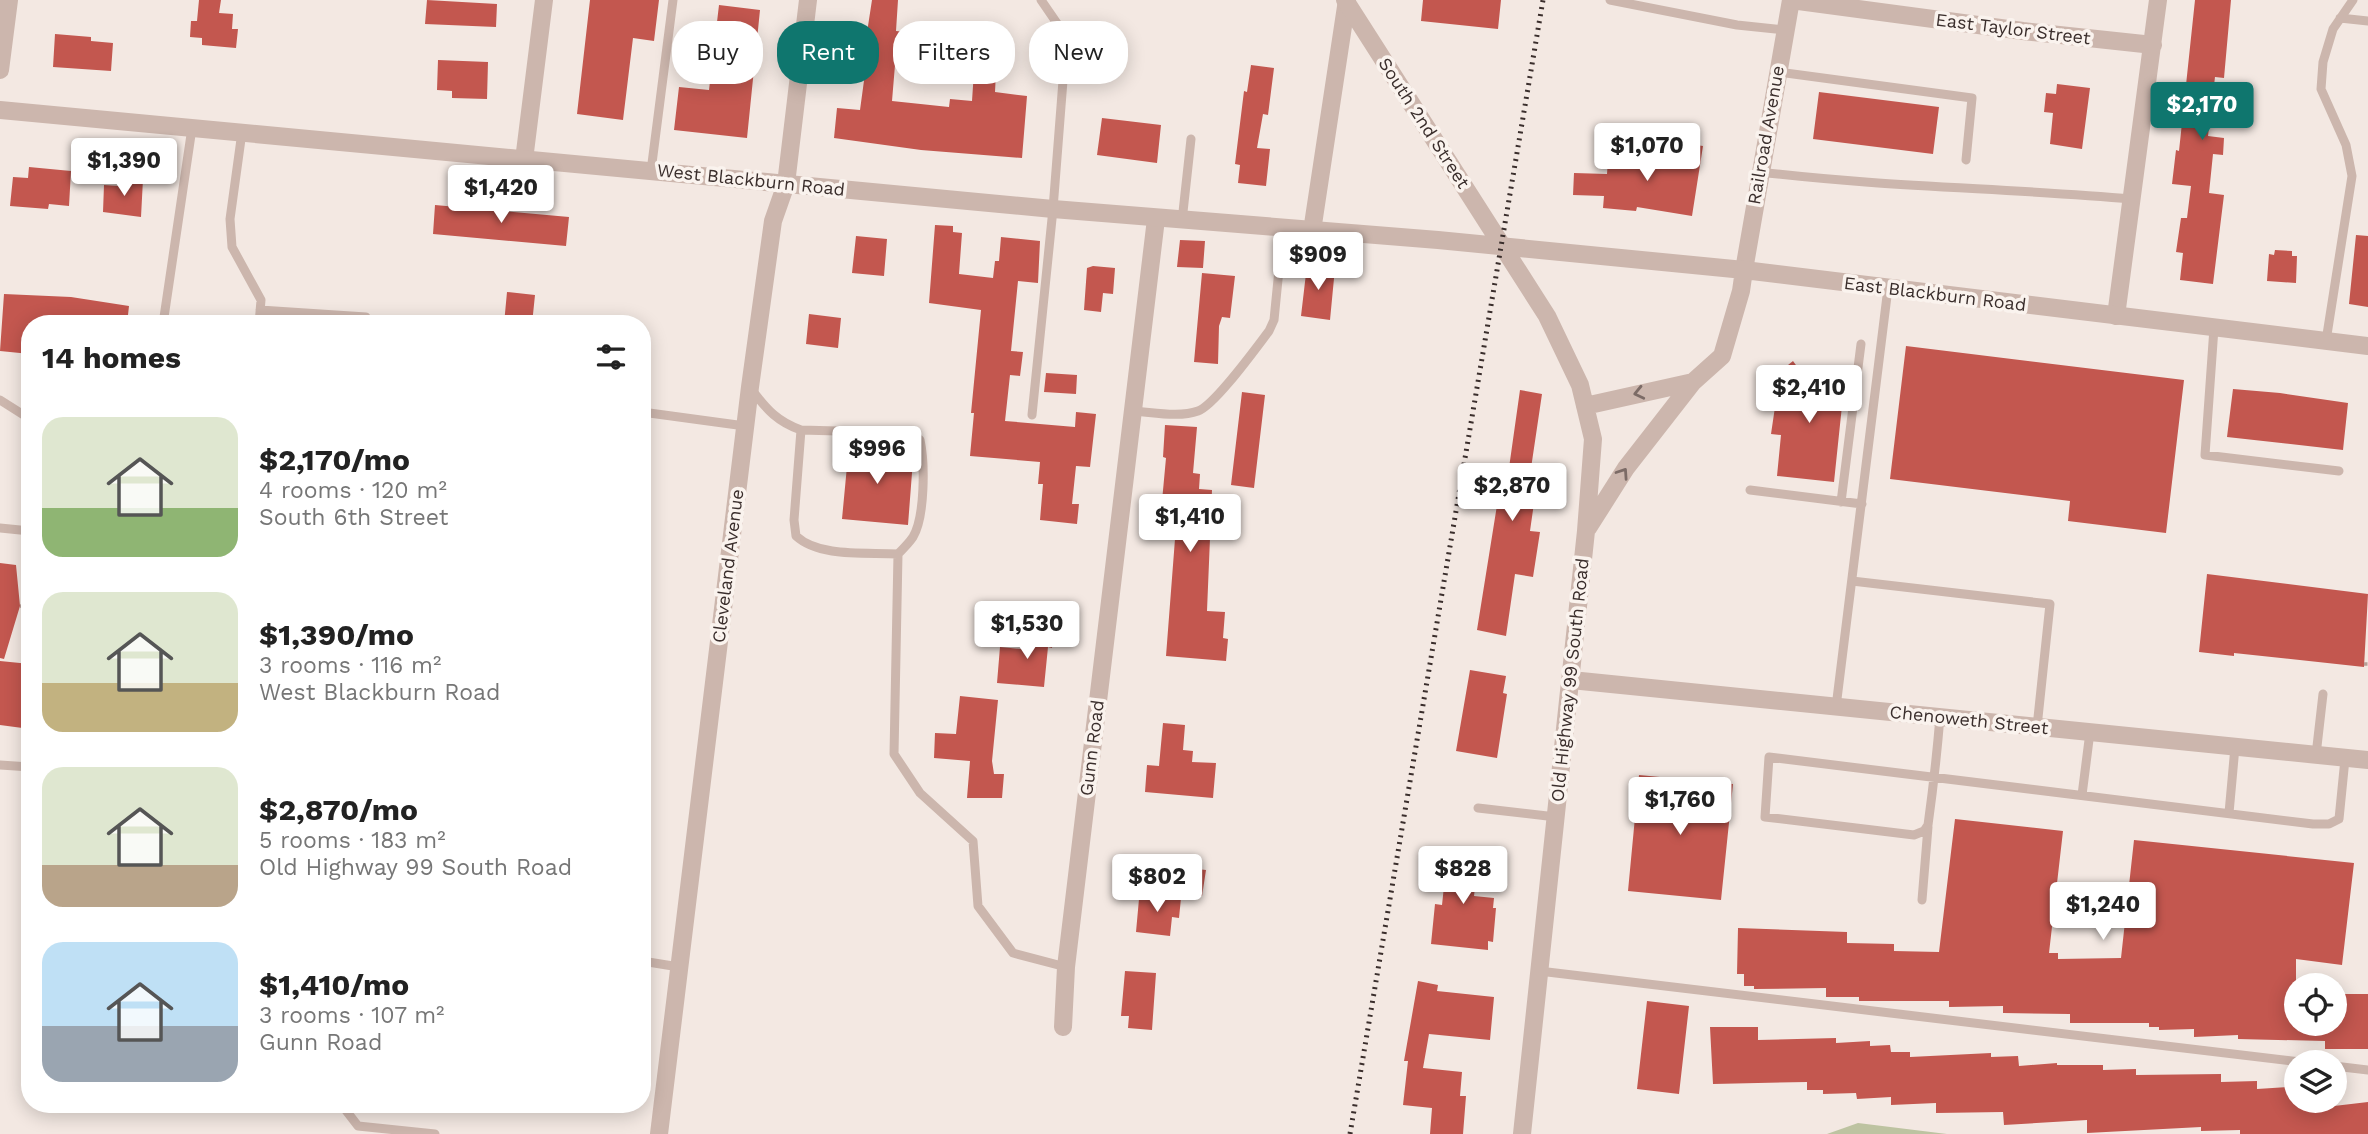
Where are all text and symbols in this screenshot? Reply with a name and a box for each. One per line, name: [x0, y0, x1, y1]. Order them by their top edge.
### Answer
street label: East Taylor Street: [1934, 9, 2092, 48]
chip: Buy: [672, 21, 763, 84]
chip: Rent: [777, 21, 879, 84]
chip: Filters: [893, 21, 1015, 84]
chip: New: [1029, 21, 1128, 84]
street label: South 2nd Street: [1374, 53, 1475, 192]
street label: Railroad Avenue: [1743, 64, 1788, 206]
pin: $2,170: [2145, 82, 2259, 142]
text: $2,170: [2167, 91, 2237, 118]
pin: $1,070: [1590, 124, 1704, 183]
text: $1,070: [1610, 132, 1684, 159]
pin: $1,390: [67, 138, 181, 198]
text: $1,390: [87, 147, 161, 174]
street label: West Blackburn Road: [656, 159, 846, 200]
pin: $1,420: [444, 166, 558, 225]
text: $1,420: [464, 174, 538, 201]
pin: $909: [1277, 232, 1359, 292]
text: $909: [1289, 241, 1347, 268]
street label: East Blackburn Road: [1843, 272, 2027, 315]
icon: filters: [592, 338, 630, 376]
text: 14 homes: [42, 340, 181, 375]
pin: $2,410: [1752, 366, 1866, 425]
text: $2,410: [1772, 374, 1846, 401]
one-way arrow: [1633, 385, 1645, 400]
pin: $996: [836, 426, 918, 486]
text: $996: [848, 435, 906, 462]
text: $2,170/mo: [259, 442, 410, 477]
icon: home: [98, 445, 182, 529]
pin: $2,870: [1455, 463, 1569, 523]
one-way arrow: [1615, 468, 1628, 481]
text: $2,870: [1474, 472, 1550, 499]
text: 4 rooms · 120 m²: [259, 477, 447, 504]
street label: Cleveland Avenue: [708, 488, 747, 644]
pin: $1,410: [1133, 494, 1247, 554]
text: $1,410: [1155, 503, 1225, 530]
text: South 6th Street: [259, 504, 448, 531]
street label: Old Highway 99 South Road: [1546, 557, 1593, 803]
pin: $1,530: [970, 602, 1084, 661]
text: $1,530: [990, 610, 1064, 637]
text: $1,390/mo: [259, 617, 414, 652]
icon: home: [98, 620, 182, 704]
text: 3 rooms · 116 m²: [259, 652, 441, 679]
text: West Blackburn Road: [259, 679, 500, 706]
street label: Gunn Road: [1075, 699, 1108, 797]
street label: Chenoweth Street: [1889, 701, 2050, 738]
pin: $1,760: [1623, 778, 1737, 837]
text: $1,760: [1644, 786, 1716, 813]
text: $2,870/mo: [259, 792, 418, 827]
icon: home: [98, 795, 182, 879]
text: 5 rooms · 183 m²: [259, 827, 446, 854]
pin: $828: [1422, 846, 1504, 906]
text: Old Highway 99 South Road: [259, 854, 572, 881]
pin: $802: [1116, 855, 1198, 914]
text: $828: [1434, 855, 1492, 882]
text: $802: [1128, 863, 1186, 890]
pin: $1,240: [2046, 883, 2160, 942]
text: $1,240: [2066, 891, 2140, 918]
text: $1,410/mo: [259, 967, 409, 1002]
icon: home: [98, 970, 182, 1054]
map controls: [2284, 973, 2347, 1113]
button: locate: [2284, 973, 2347, 1036]
text: 3 rooms · 107 m²: [259, 1002, 445, 1029]
text: Gunn Road: [259, 1029, 382, 1056]
button: layers: [2284, 1050, 2347, 1113]

